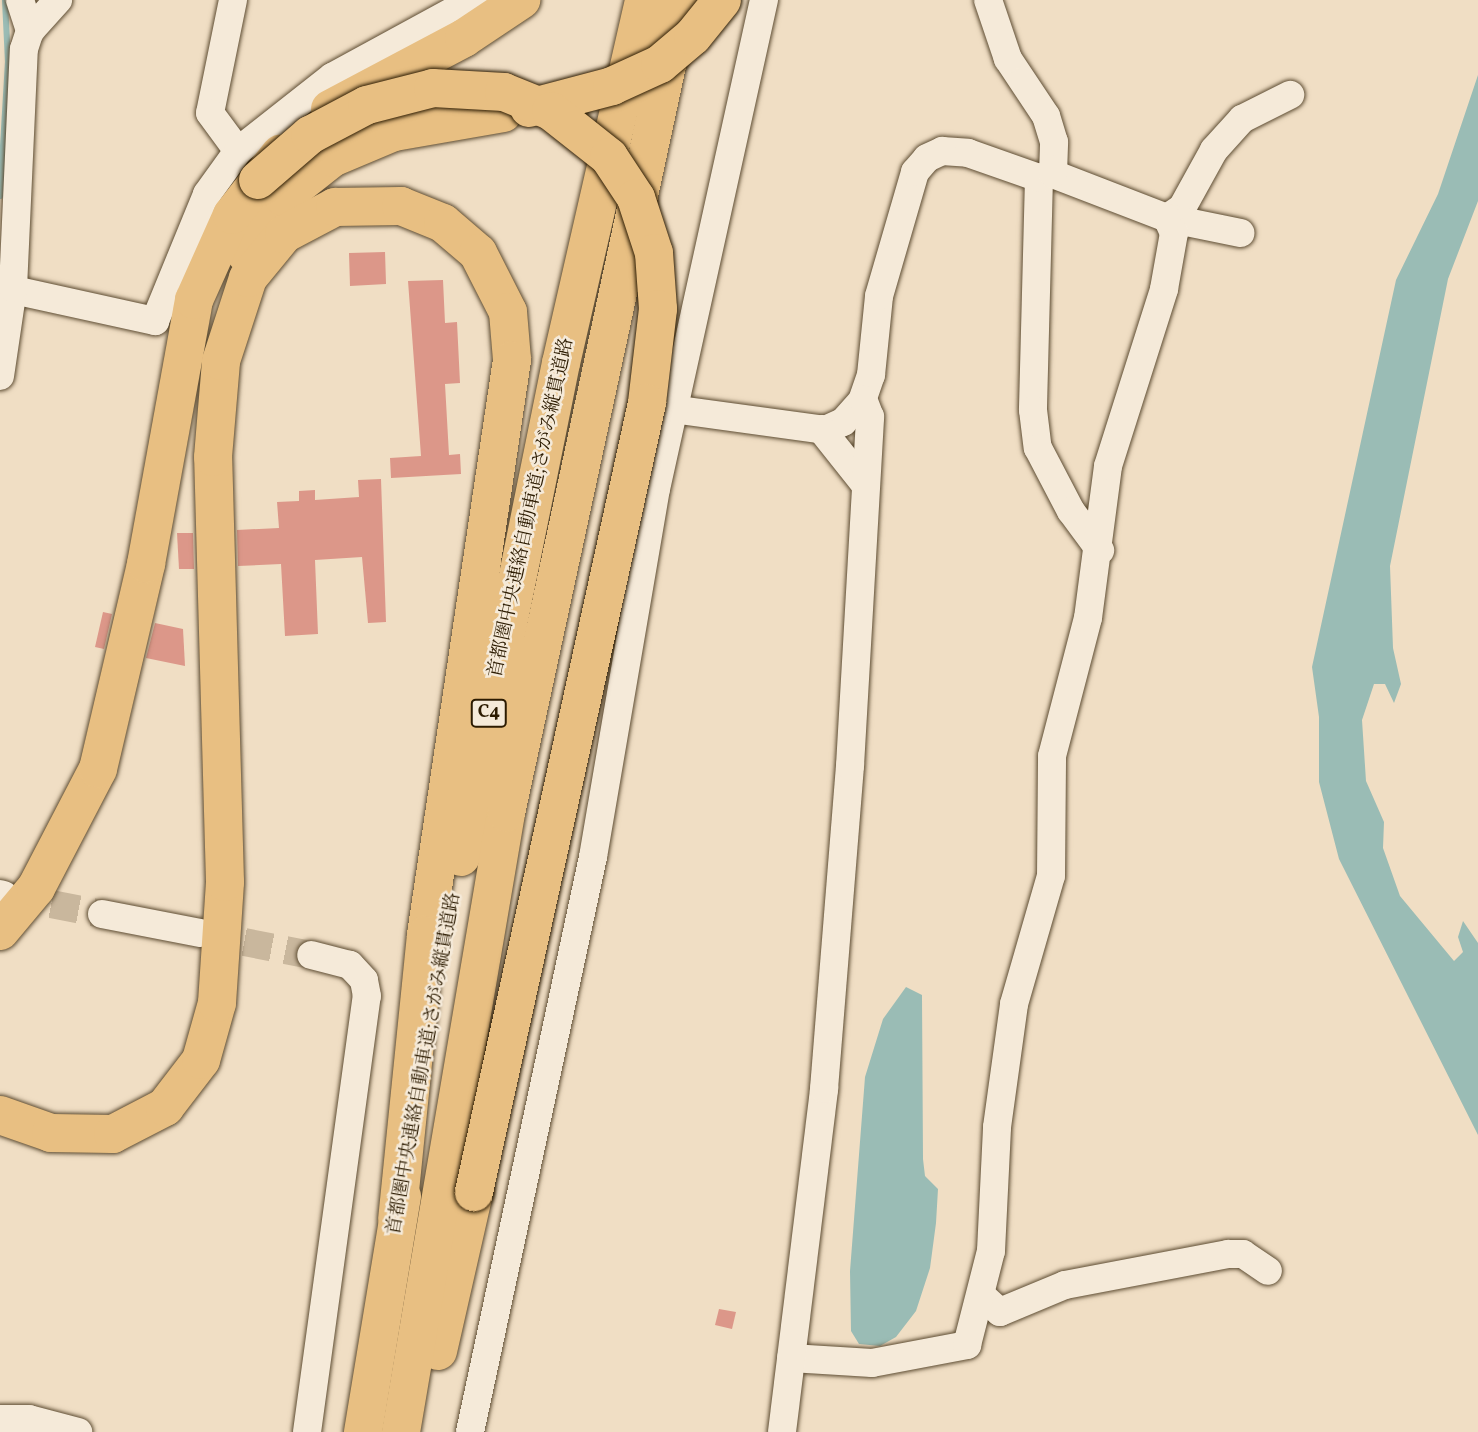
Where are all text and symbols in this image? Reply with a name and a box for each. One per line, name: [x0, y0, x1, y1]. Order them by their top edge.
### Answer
street label: 首都圏中央連絡自動車道;さがみ縦貫道路: [485, 336, 579, 680]
road number: C4: [470, 698, 508, 728]
street label: 首都圏中央連絡自動車道;さがみ縦貫道路: [384, 891, 466, 1237]

